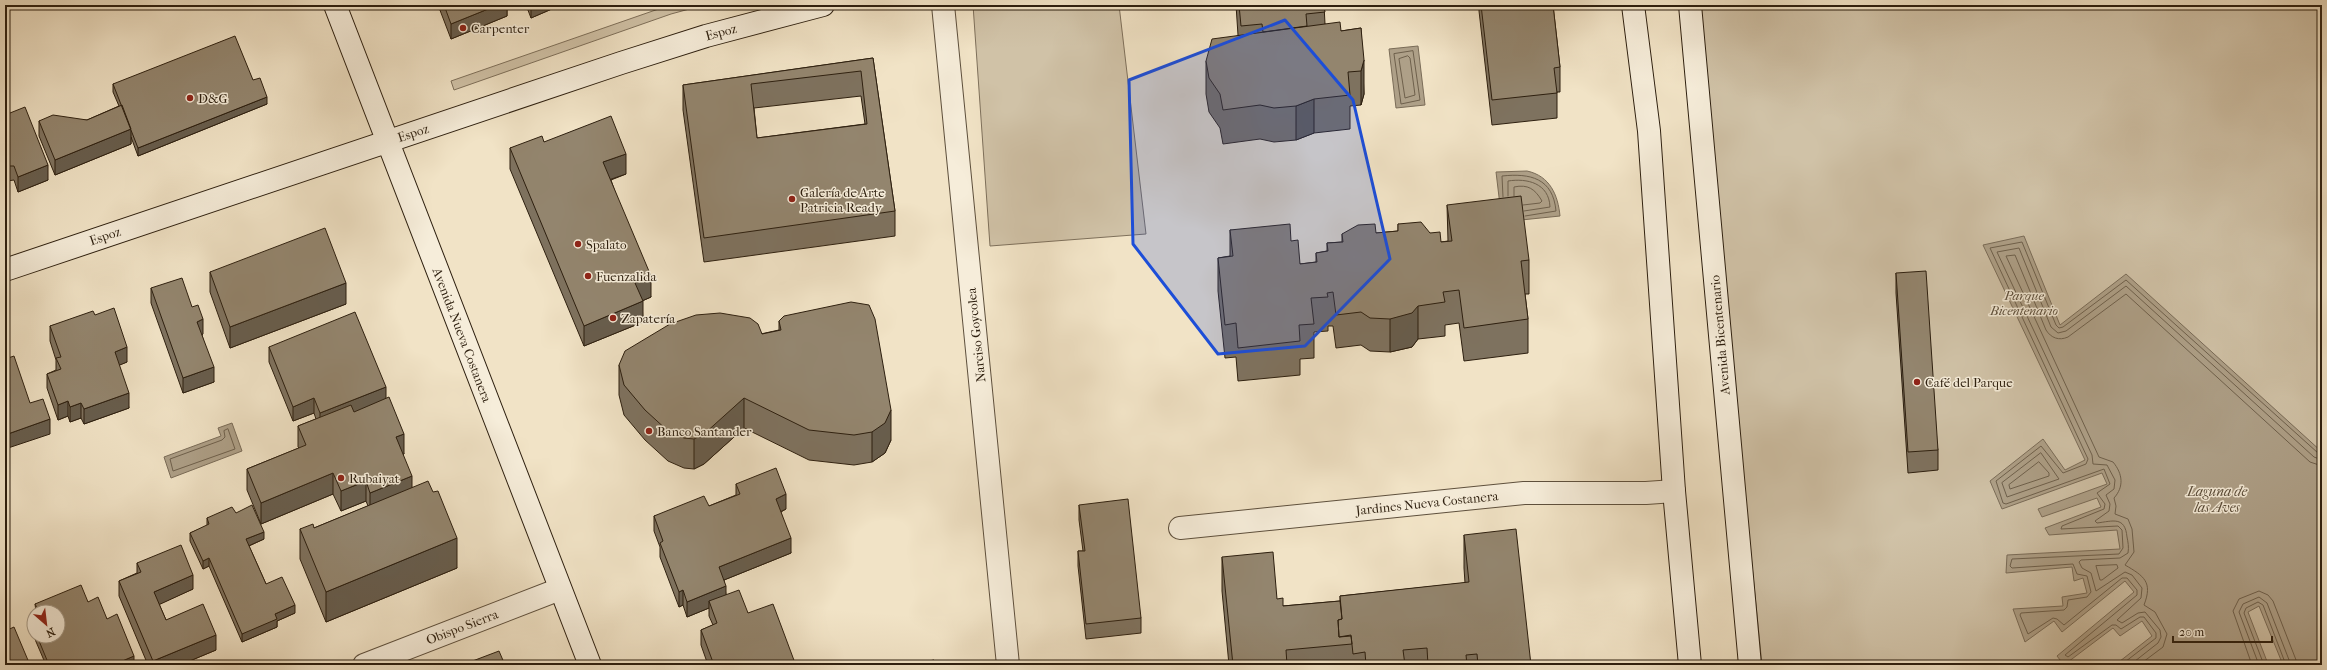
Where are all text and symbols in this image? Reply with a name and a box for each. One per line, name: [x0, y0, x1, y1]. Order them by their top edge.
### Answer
place label: Carpenter: [471, 21, 530, 36]
street label: Espoz: [704, 21, 739, 43]
marker: Carpenter: [458, 23, 468, 33]
place label: D&G: [198, 91, 228, 106]
marker: D&G: [185, 93, 195, 103]
street label: Espoz: [395, 121, 431, 145]
place label: Galería de Arte Patricia Ready: [800, 185, 885, 215]
marker: Galería de Arte Patricia Ready: [787, 194, 797, 204]
street label: Espoz: [87, 224, 123, 248]
place label: Spalato: [586, 237, 627, 252]
marker: Spalato: [573, 239, 583, 249]
street label: Avenida Nueva Costanera: [429, 265, 495, 405]
place label: Fuenzalida: [596, 269, 657, 284]
marker: Fuenzalida: [583, 271, 593, 281]
street label: Avenida Bicentenario: [1707, 274, 1733, 397]
street label: Narciso Goycolea: [963, 286, 988, 383]
park label: Parque Bicentenario: [1989, 288, 2058, 318]
place label: Zapatería: [621, 311, 676, 326]
marker: Zapatería: [608, 313, 618, 323]
place label: Café del Parque: [1925, 375, 2013, 390]
marker: Café del Parque: [1912, 377, 1922, 387]
place label: Banco Santander: [657, 424, 752, 439]
marker: Banco Santander: [644, 426, 654, 436]
place label: Rubaiyat: [349, 471, 400, 486]
marker: Rubaiyat: [336, 473, 346, 483]
water label: Laguna de las Aves: [2186, 483, 2247, 516]
street label: Jardines Nueva Costanera: [1354, 488, 1500, 518]
north arrow: [26, 604, 66, 644]
street label: Obispo Sierra: [424, 606, 501, 648]
scale bar: [2173, 618, 2272, 644]
text: N: [43, 625, 57, 640]
text: 20 m: [2179, 625, 2204, 639]

